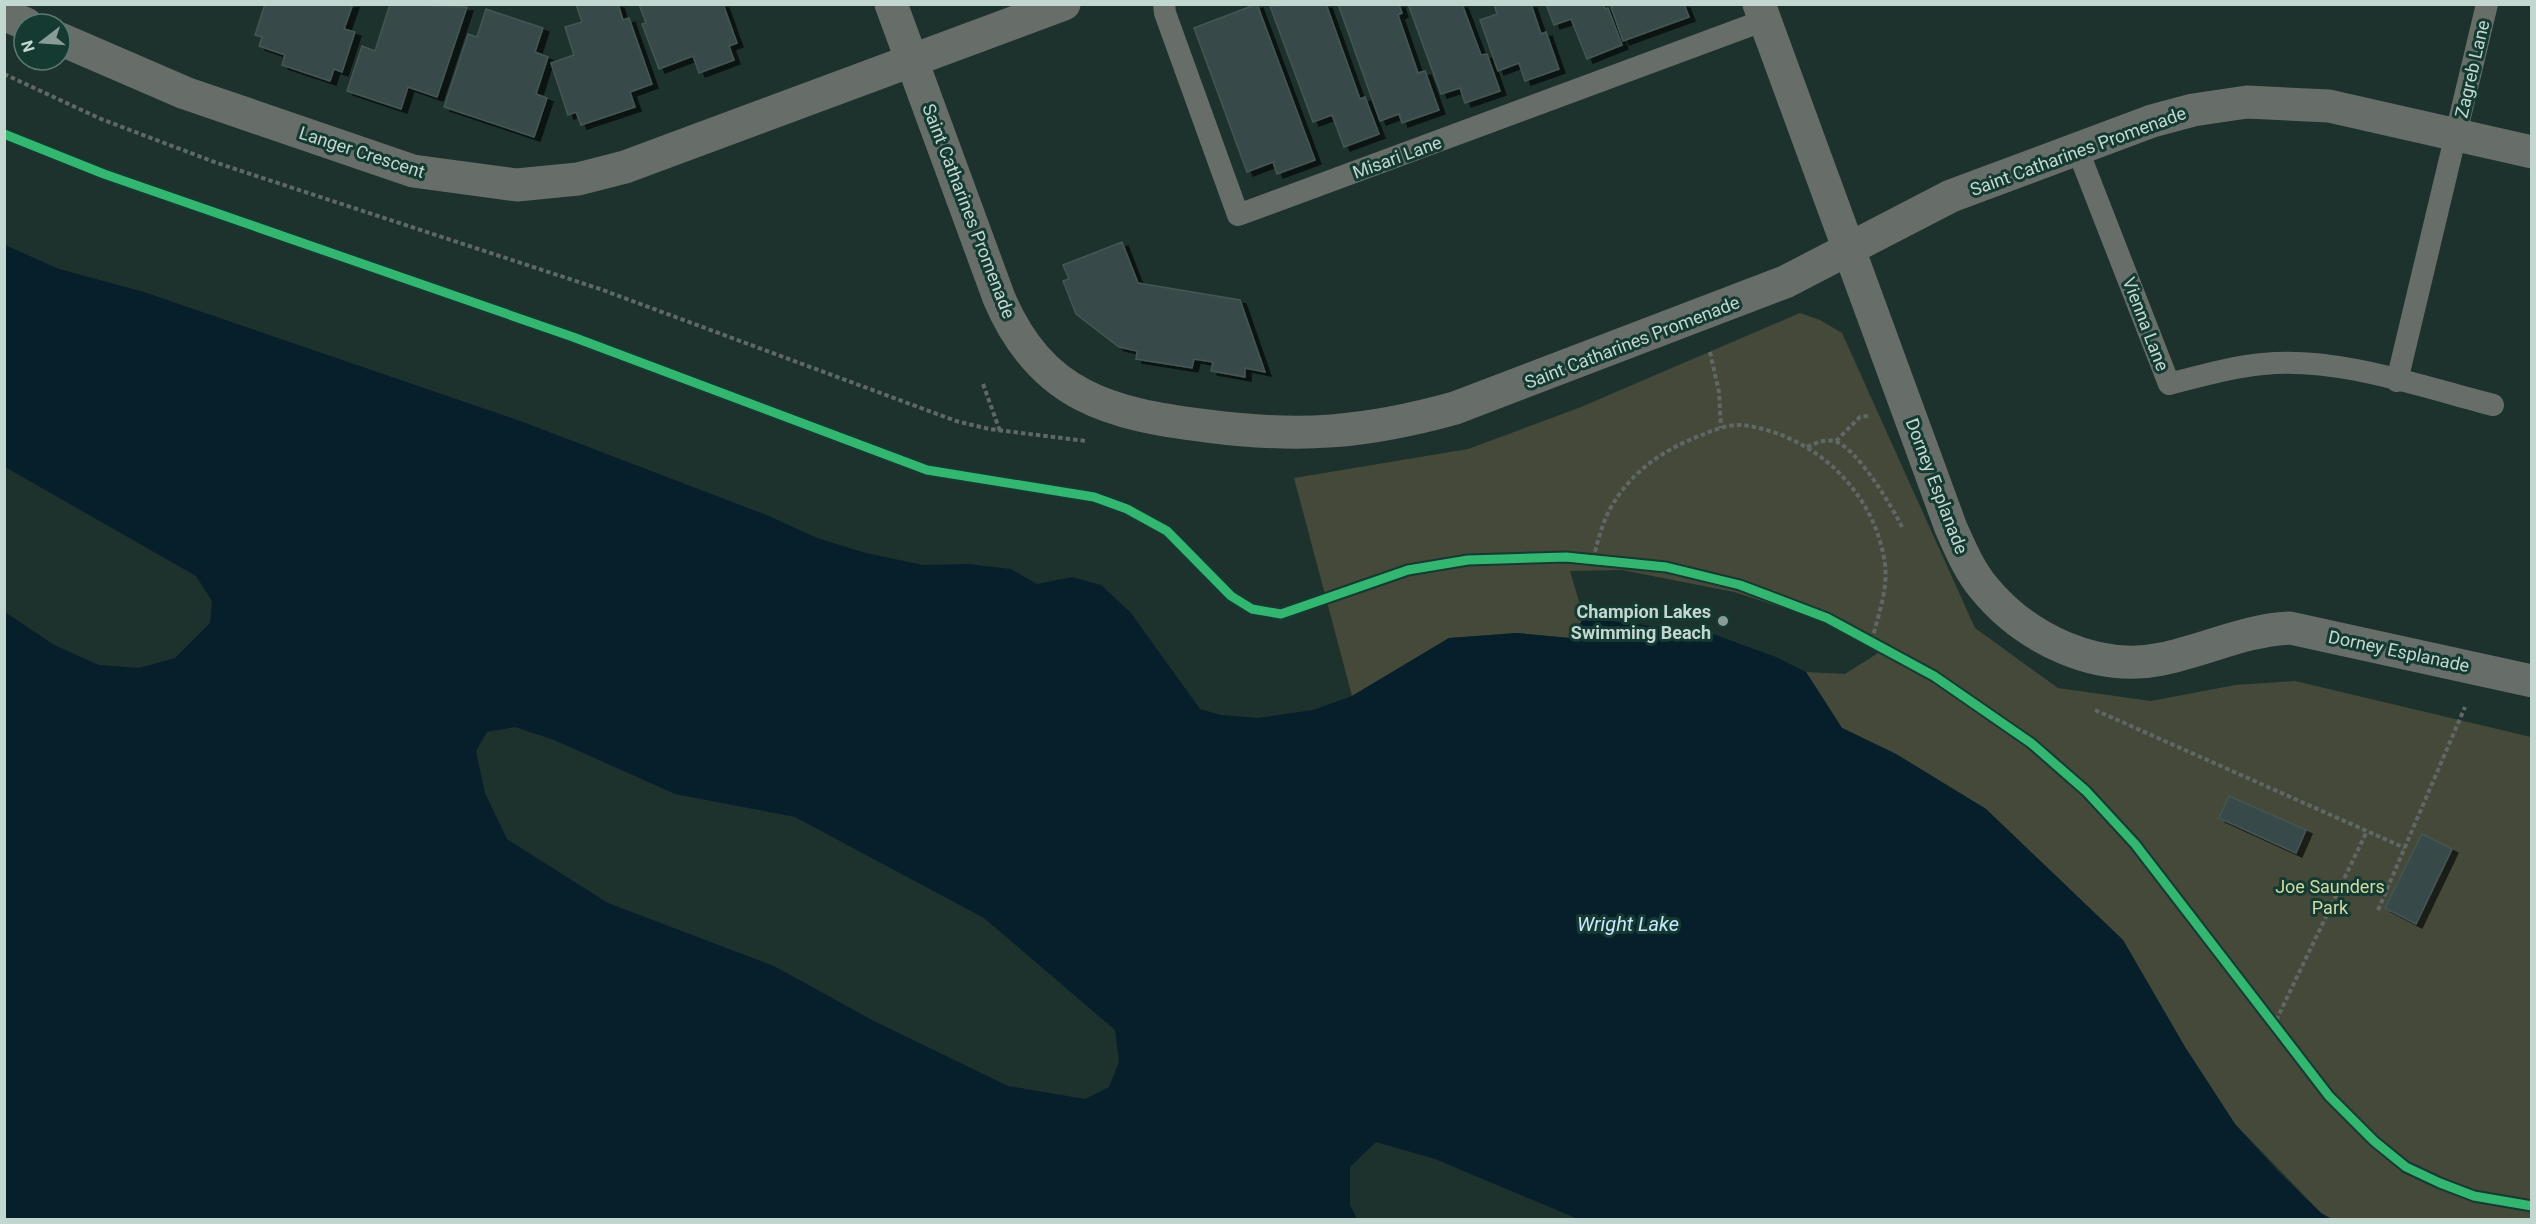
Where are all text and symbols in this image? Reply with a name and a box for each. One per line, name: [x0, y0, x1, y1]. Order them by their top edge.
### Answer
north arrow: [12, 12, 72, 72]
street label: Zagreb Lane: [2451, 18, 2493, 120]
text: N: [17, 38, 39, 54]
street label: Saint Catharines Promenade: [918, 101, 1020, 321]
street label: Saint Catharines Promenade: [1967, 102, 2189, 200]
street label: Langer Crescent: [296, 122, 428, 182]
street label: Misari Lane: [1350, 131, 1444, 183]
street label: Vienna Lane: [2119, 274, 2173, 374]
street label: Saint Catharines Promenade: [1522, 291, 1742, 393]
street label: Dorney Esplanade: [1901, 415, 1973, 557]
place label: Champion Lakes Swimming Beach: [1571, 601, 1711, 643]
marker: Champion Lakes Swimming Beach: [1716, 614, 1730, 628]
street label: Dorney Esplanade: [2327, 626, 2471, 676]
park label: Joe Saunders Park: [2275, 876, 2385, 918]
water label: Wright Lake: [1577, 912, 1679, 936]

